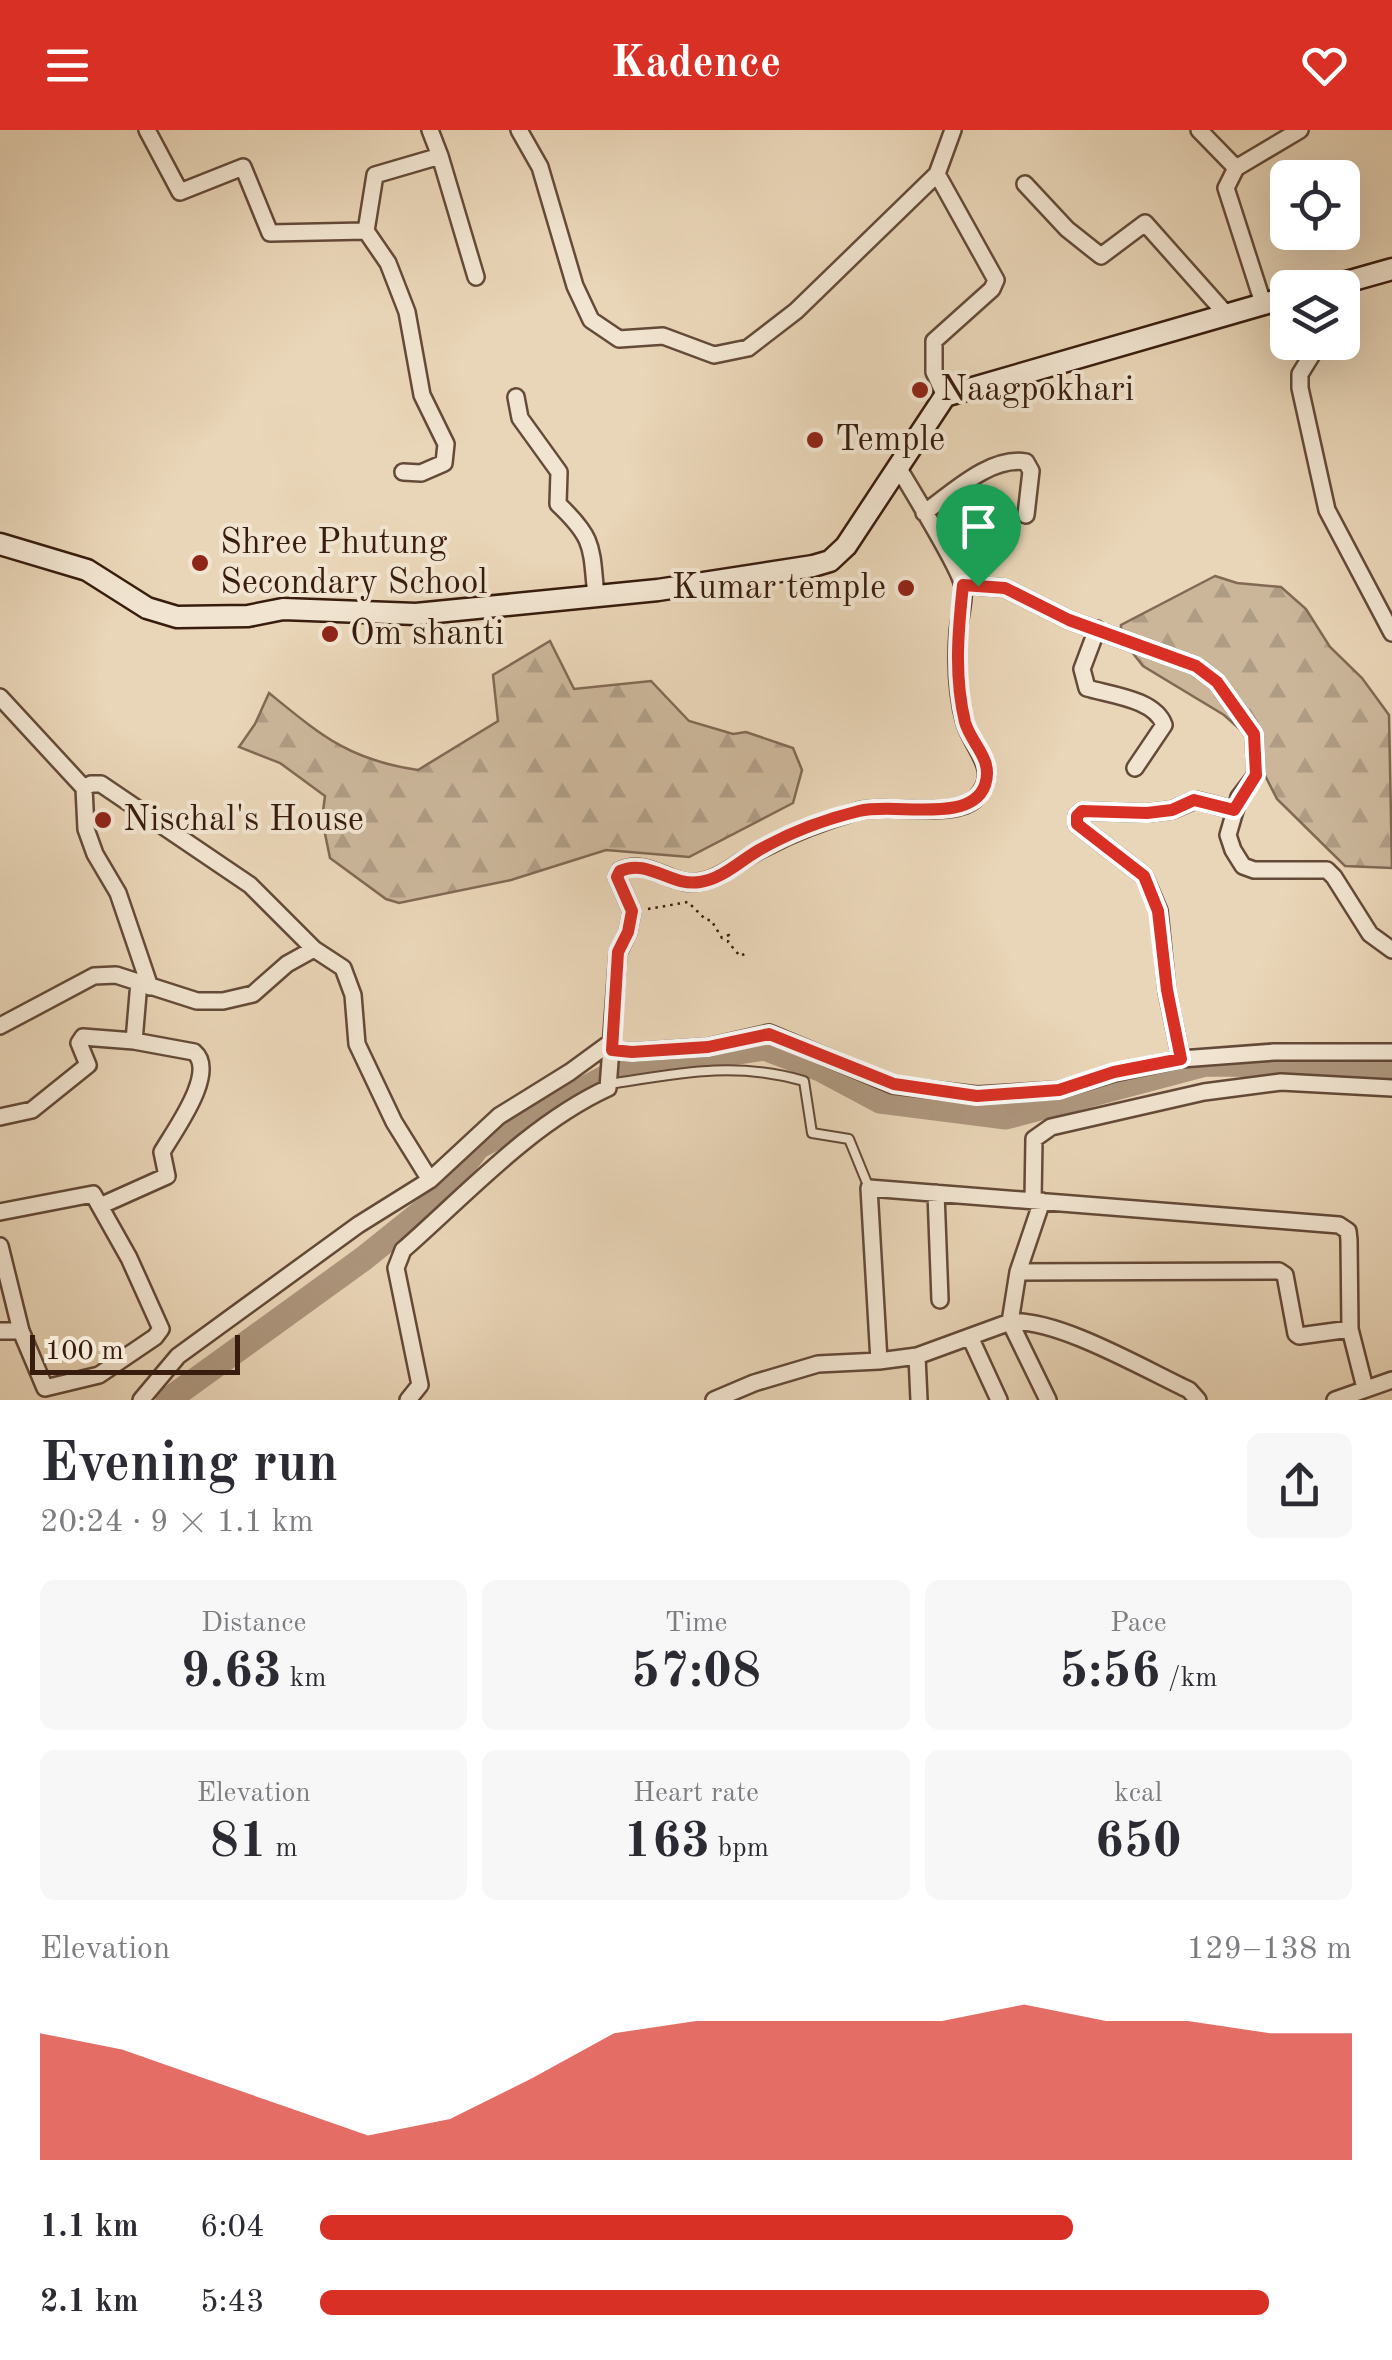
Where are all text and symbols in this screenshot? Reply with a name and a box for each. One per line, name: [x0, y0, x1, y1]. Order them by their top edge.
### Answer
icon: menu: [40, 38, 95, 93]
icon: heart: [1297, 38, 1352, 93]
text: Kadence: [611, 42, 781, 87]
map controls: [1270, 160, 1360, 360]
button: locate: [1270, 160, 1360, 250]
button: layers: [1270, 270, 1360, 360]
place label: Naagpokhari: [940, 373, 1134, 408]
marker: Naagpokhari: [909, 379, 931, 401]
place label: Temple: [835, 423, 945, 458]
marker: Temple: [804, 429, 826, 451]
pin: [936, 484, 1021, 587]
icon: arrive: [951, 499, 1006, 554]
place label: Shree Phutung Secondary School: [220, 526, 488, 601]
marker: Shree Phutung Secondary School: [189, 552, 211, 574]
place label: Kumar temple: [672, 571, 886, 606]
marker: Kumar temple: [895, 577, 917, 599]
place label: Om shanti: [350, 617, 504, 652]
marker: Om shanti: [319, 623, 341, 645]
place label: Nischal's House: [123, 803, 364, 838]
marker: Nischal's House: [92, 809, 114, 831]
scale bar: [30, 1330, 240, 1374]
text: 100 m: [45, 1338, 124, 1366]
button: share: [1247, 1433, 1352, 1538]
text: Evening run: [40, 1438, 338, 1493]
text: 20:24 · 9 × 1.1 km: [40, 1507, 314, 1539]
text: Distance: [201, 1610, 306, 1638]
text: Time: [665, 1610, 727, 1638]
text: Pace: [1110, 1610, 1167, 1638]
text: 9.63: [181, 1648, 282, 1698]
text: 57:08: [631, 1648, 761, 1698]
text: 5:56: [1059, 1648, 1160, 1698]
text: km: [282, 1665, 326, 1693]
text: /km: [1160, 1665, 1217, 1693]
text: Elevation: [197, 1780, 311, 1808]
text: Heart rate: [633, 1780, 759, 1808]
text: kcal: [1114, 1780, 1162, 1808]
text: 81: [210, 1818, 268, 1868]
text: 163: [623, 1818, 710, 1868]
text: 650: [1095, 1818, 1182, 1868]
text: m: [268, 1835, 298, 1863]
text: bpm: [710, 1835, 769, 1863]
text: Elevation: [40, 1934, 170, 1966]
text: 129–138 m: [1186, 1934, 1352, 1966]
text: 1.1 km: [40, 2212, 139, 2244]
text: 6:04: [200, 2212, 265, 2244]
text: 2.1 km: [40, 2287, 139, 2319]
text: 5:43: [200, 2287, 265, 2319]

